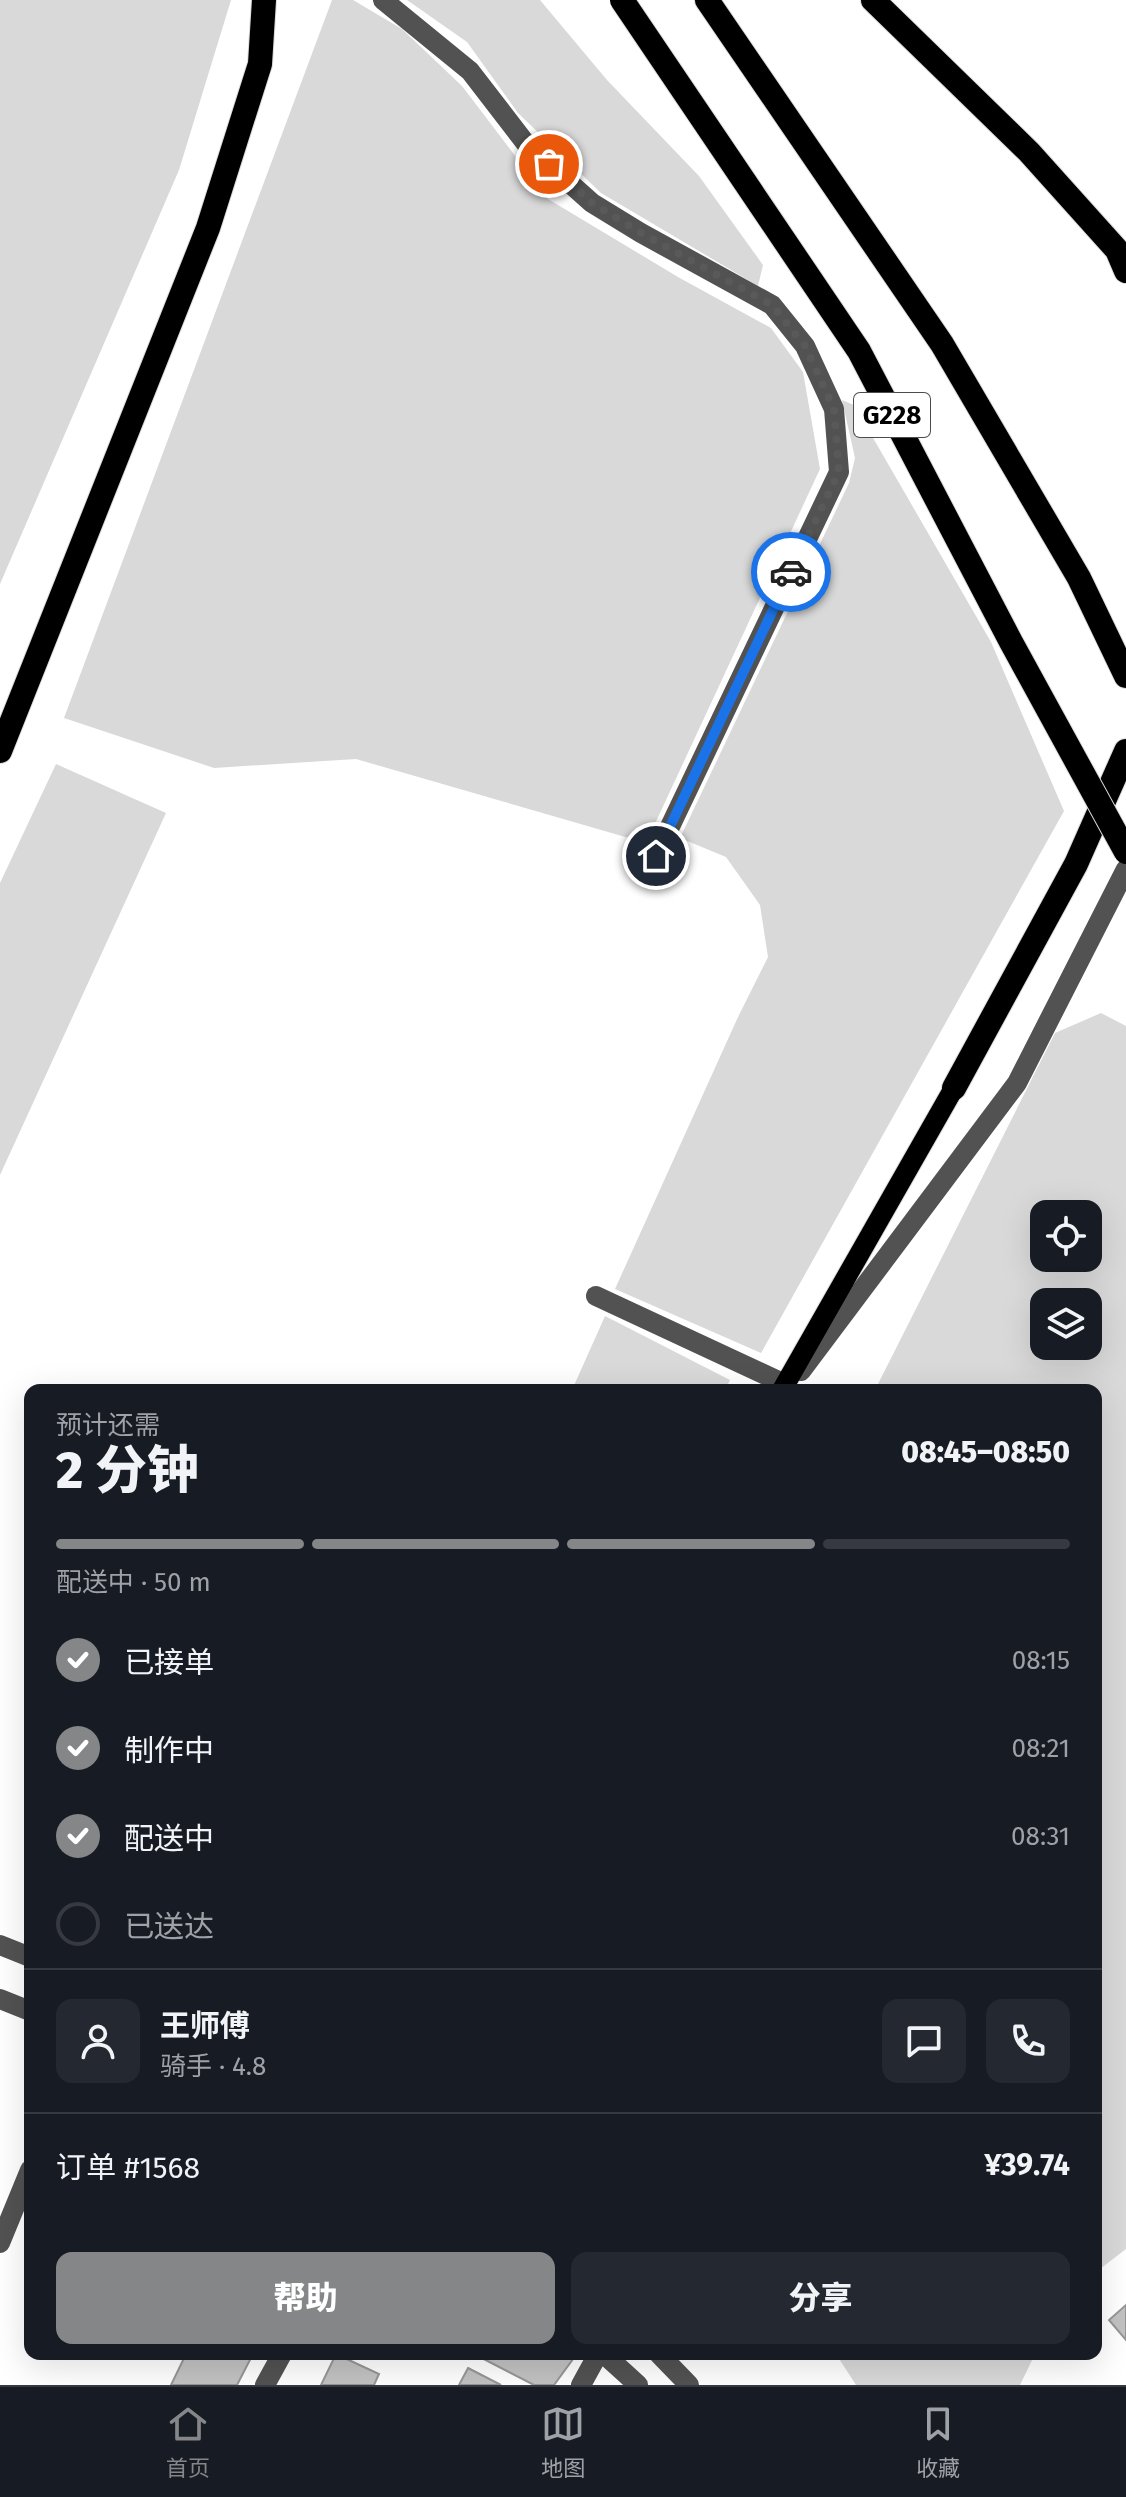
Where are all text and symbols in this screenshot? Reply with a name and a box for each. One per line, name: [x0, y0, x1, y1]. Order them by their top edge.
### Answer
pin: [515, 130, 583, 198]
icon: bag: [527, 142, 571, 186]
road number: G228: [854, 393, 930, 437]
courier: [751, 532, 831, 612]
icon: car: [769, 550, 813, 594]
pin: [622, 822, 690, 890]
icon: home: [634, 834, 678, 878]
map controls: [1030, 1200, 1102, 1360]
button: locate: [1030, 1200, 1102, 1272]
button: layers: [1030, 1288, 1102, 1360]
text: 预计还需: [56, 1410, 160, 1441]
text: 08:45–08:50: [901, 1434, 1070, 1470]
text: 2 分钟: [56, 1439, 199, 1502]
text: 配送中 · 50 m: [56, 1567, 211, 1598]
icon: check: [56, 1638, 100, 1682]
text: 已接单: [124, 1645, 214, 1681]
text: 08:15: [1012, 1645, 1070, 1676]
icon: check: [56, 1726, 100, 1770]
text: 制作中: [124, 1733, 214, 1769]
text: 08:21: [1011, 1733, 1070, 1764]
icon: check: [56, 1814, 100, 1858]
text: 配送中: [124, 1821, 214, 1857]
text: 08:31: [1011, 1821, 1070, 1852]
text: 已送达: [124, 1909, 214, 1945]
button: person: [56, 1999, 140, 2083]
button: chat: [882, 1999, 966, 2083]
button: phone: [986, 1999, 1070, 2083]
text: 王师傅: [160, 2008, 250, 2044]
text: 骑手 · 4.8: [160, 2051, 266, 2082]
text: ¥39.74: [984, 2147, 1070, 2183]
text: 订单 #1568: [56, 2150, 200, 2186]
button: 帮助: [56, 2252, 555, 2344]
button: 分享: [571, 2252, 1070, 2344]
tab: 首页: [166, 2402, 210, 2482]
tab: 地图: [541, 2402, 585, 2482]
tab: 收藏: [916, 2402, 960, 2482]

